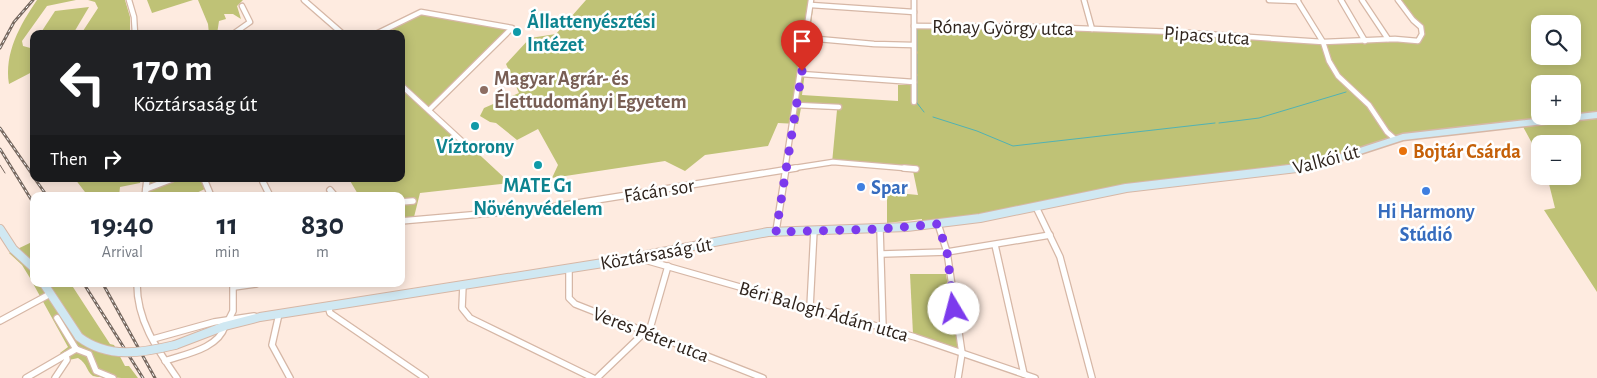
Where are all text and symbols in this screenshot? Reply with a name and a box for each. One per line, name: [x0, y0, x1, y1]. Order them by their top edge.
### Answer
place label: Állattenyésztési Intézet: [527, 8, 656, 55]
map controls: [1531, 15, 1581, 185]
button: search: [1531, 15, 1581, 65]
street label: Rónay György utca: [932, 17, 1074, 39]
pin: [781, 20, 823, 71]
street label: Pipacs utca: [1163, 23, 1251, 49]
marker: Állattenyésztési Intézet: [511, 26, 523, 38]
icon: arrive: [788, 27, 816, 55]
icon: left: [50, 50, 115, 115]
text: 170 m: [133, 52, 213, 87]
place label: Magyar Agrár- és Élettudományi Egyetem: [494, 69, 687, 112]
button: +: [1531, 75, 1581, 125]
marker: Magyar Agrár- és Élettudományi Egyetem: [478, 84, 490, 96]
text: Köztársaság út: [133, 93, 257, 115]
marker: Víztorony: [469, 120, 481, 132]
button: −: [1531, 135, 1581, 185]
place label: Víztorony: [436, 137, 514, 157]
street label: Valkói út: [1291, 141, 1362, 178]
place label: Bojtár Csárda: [1413, 142, 1521, 162]
icon: right: [98, 145, 126, 173]
marker: Bojtár Csárda: [1397, 145, 1409, 157]
text: Then: [50, 150, 88, 169]
marker: MATE G1 Növényvédelem: [532, 159, 544, 171]
street label: Fácán sor: [623, 175, 696, 206]
place label: MATE G1 Növényvédelem: [473, 176, 603, 219]
place label: Spar: [871, 178, 908, 198]
marker: Spar: [855, 181, 867, 193]
marker: Hi Harmony Stúdió: [1420, 185, 1432, 197]
place label: Hi Harmony Stúdió: [1377, 202, 1475, 245]
text: 19:40: [91, 210, 154, 240]
text: 11: [216, 210, 238, 240]
text: 830: [301, 210, 344, 240]
street label: Köztársaság út: [599, 234, 714, 274]
text: Arrival: [102, 244, 143, 260]
text: min: [215, 244, 240, 260]
text: m: [316, 244, 329, 260]
street label: Béri Balogh Ádám utca: [737, 277, 911, 346]
position arrow: [927, 282, 979, 334]
street label: Veres Péter utca: [590, 304, 712, 366]

